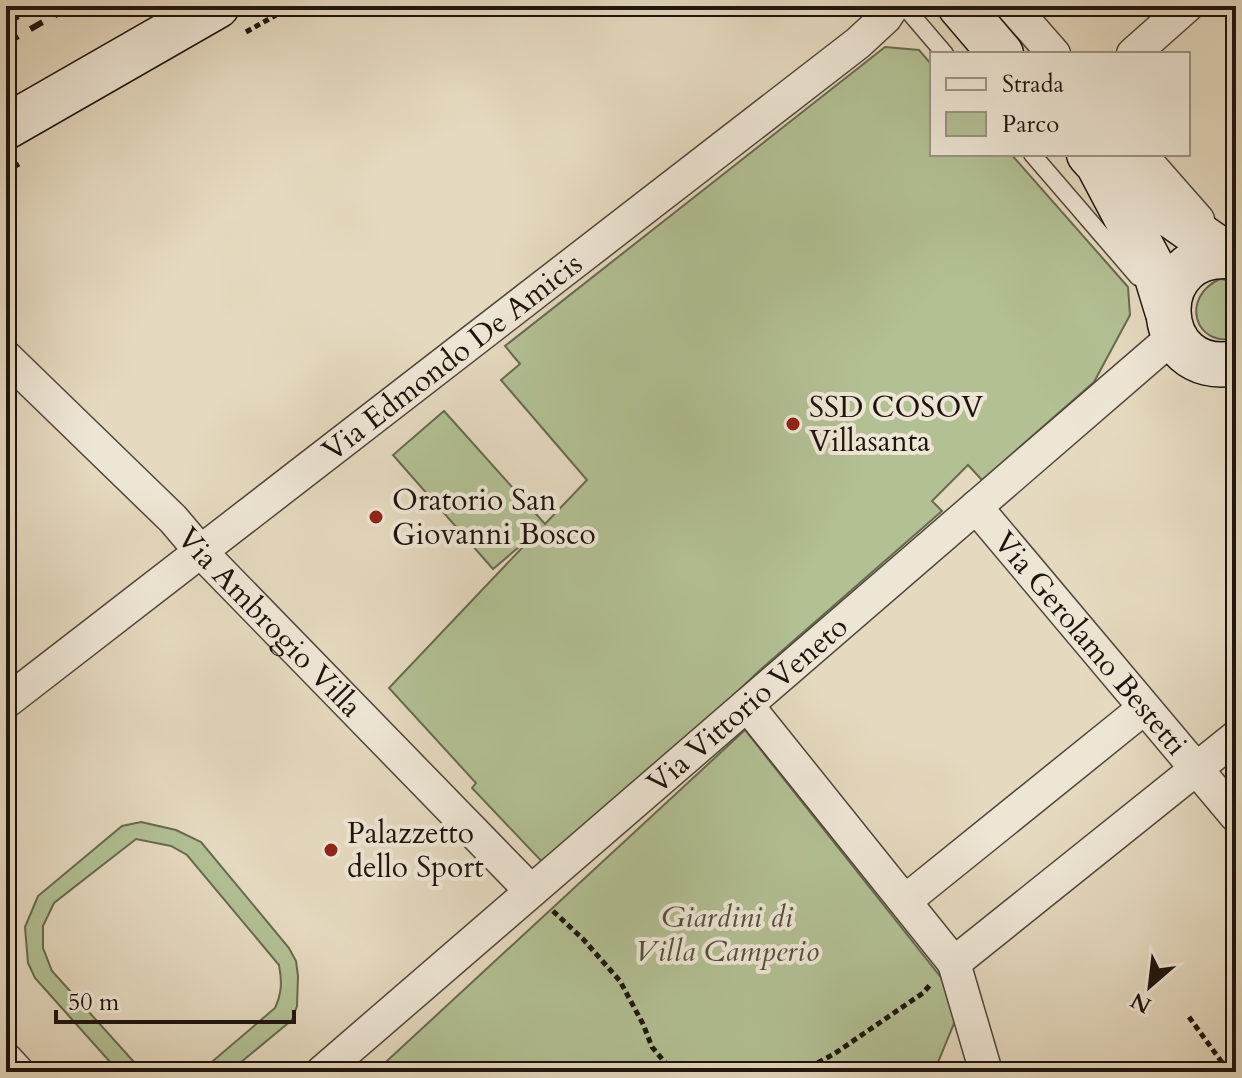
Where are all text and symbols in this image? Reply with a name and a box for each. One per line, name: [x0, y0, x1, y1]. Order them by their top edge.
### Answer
legend: [930, 52, 1190, 156]
text: Strada: [1002, 68, 1065, 101]
text: Parco: [1002, 108, 1059, 141]
street label: Via Edmondo De Amicis: [314, 243, 591, 471]
place label: SSD COSOV Villasanta: [809, 387, 983, 462]
marker: SSD COSOV Villasanta: [784, 415, 802, 433]
place label: Oratorio San Giovanni Bosco: [392, 480, 596, 555]
marker: Oratorio San Giovanni Bosco: [367, 508, 385, 526]
street label: Via Ambrogio Villa: [168, 518, 371, 726]
street label: Via Gerolamo Bestetti: [984, 523, 1197, 764]
street label: Via Vittorio Veneto: [638, 606, 856, 803]
place label: Palazzetto dello Sport: [347, 813, 484, 888]
marker: Palazzetto dello Sport: [322, 841, 340, 859]
park label: Giardini di Villa Camperio: [635, 897, 819, 972]
north arrow: [1110, 946, 1190, 1026]
scale bar: [56, 974, 294, 1024]
text: N: [1126, 985, 1157, 1021]
text: 50 m: [68, 986, 120, 1019]

